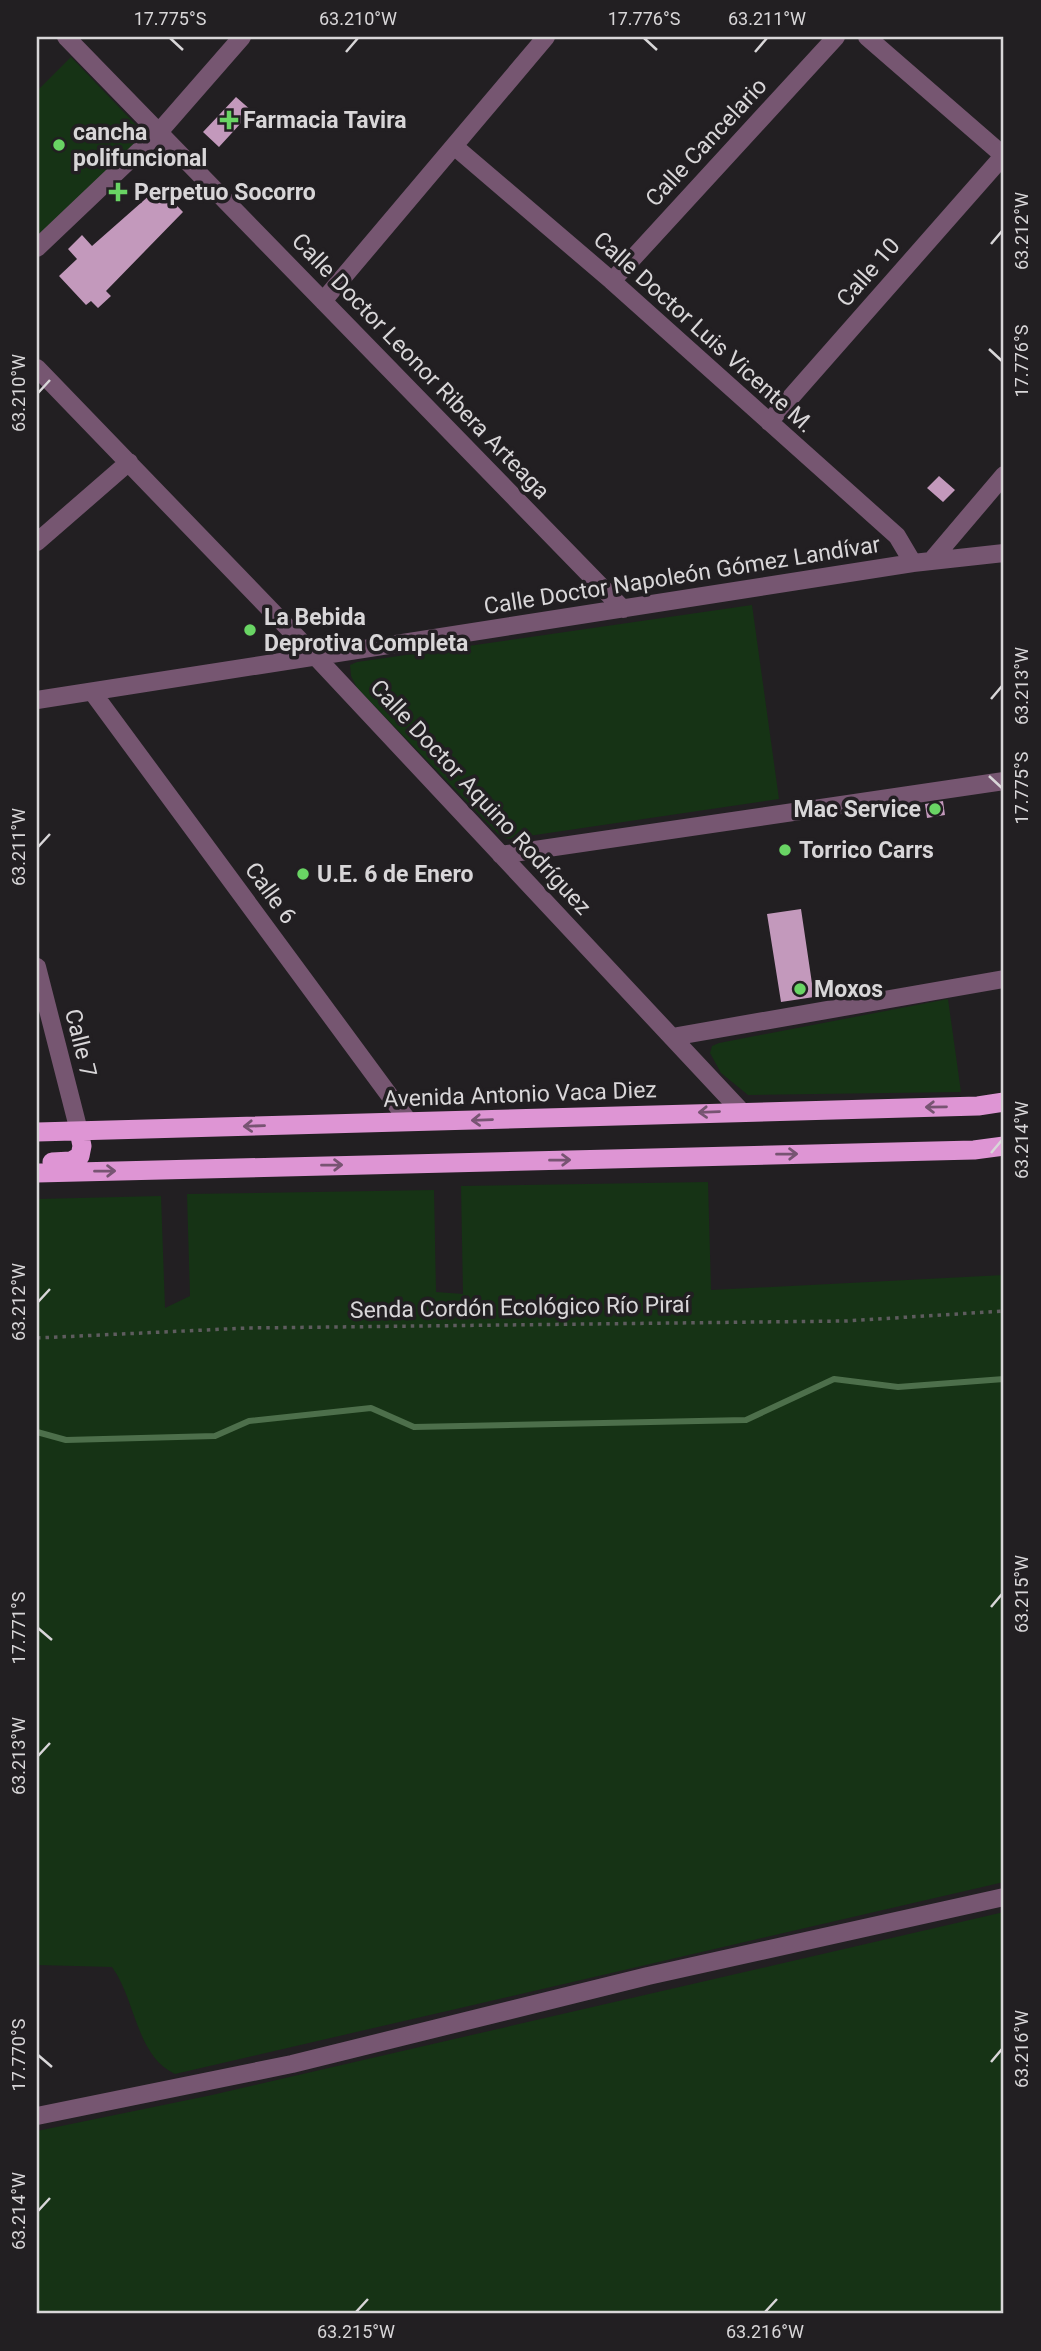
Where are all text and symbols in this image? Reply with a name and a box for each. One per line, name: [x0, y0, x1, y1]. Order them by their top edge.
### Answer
text: 17.775°S: [134, 8, 207, 29]
text: 63.210°W: [319, 8, 397, 29]
text: 17.776°S: [608, 8, 681, 29]
text: 63.211°W: [728, 8, 806, 29]
street label: Calle Cancelario: [640, 73, 773, 212]
place label: Farmacia Tavira: [243, 107, 407, 134]
marker: Farmacia Tavira: [221, 112, 237, 128]
place label: cancha polifuncional: [73, 119, 207, 172]
marker: cancha polifuncional: [51, 137, 67, 153]
place label: Perpetuo Socorro: [134, 179, 316, 206]
marker: Perpetuo Socorro: [108, 182, 128, 202]
text: 63.212°W: [1011, 192, 1032, 270]
street label: Calle Doctor Luis Vicente M.: [588, 226, 819, 439]
street label: Calle Doctor Leonor Ribera Arteaga: [286, 228, 555, 505]
street label: Calle 10: [831, 232, 906, 312]
text: 17.776°S: [1011, 324, 1032, 397]
text: 63.210°W: [8, 354, 29, 432]
street label: Calle Doctor Napoleón Gómez Landívar: [482, 531, 882, 620]
place label: La Bebida Deprotiva Completa: [264, 604, 468, 657]
marker: La Bebida Deprotiva Completa: [242, 622, 258, 638]
text: 63.213°W: [1011, 647, 1032, 725]
street label: Calle Doctor Aquino Rodríguez: [365, 674, 597, 920]
text: 17.775°S: [1011, 751, 1032, 824]
place label: Mac Service: [794, 796, 921, 823]
marker: Mac Service: [927, 801, 943, 817]
text: 63.211°W: [8, 808, 29, 886]
place label: Torrico Carrs: [799, 837, 934, 864]
marker: Torrico Carrs: [777, 842, 793, 858]
street label: Calle 6: [239, 857, 302, 929]
place label: U.E. 6 de Enero: [317, 861, 473, 888]
marker: U.E. 6 de Enero: [295, 866, 311, 882]
place label: Moxos: [814, 976, 883, 1003]
marker: Moxos: [792, 981, 808, 997]
street label: Calle 7: [59, 1006, 102, 1080]
street label: Avenida Antonio Vaca Diez: [383, 1076, 657, 1113]
one-way arrow: [925, 1100, 948, 1114]
text: 63.214°W: [1011, 1101, 1032, 1179]
one-way arrow: [698, 1105, 721, 1118]
one-way arrow: [470, 1113, 493, 1126]
one-way arrow: [243, 1120, 266, 1133]
one-way arrow: [776, 1148, 799, 1161]
one-way arrow: [548, 1153, 571, 1167]
one-way arrow: [321, 1159, 344, 1172]
one-way arrow: [93, 1164, 116, 1178]
text: 63.212°W: [8, 1263, 29, 1341]
street label: Senda Cordón Ecológico Río Piraí: [350, 1291, 692, 1324]
text: 63.215°W: [1011, 1555, 1032, 1633]
text: 17.771°S: [8, 1591, 29, 1664]
text: 63.213°W: [8, 1717, 29, 1795]
text: 63.216°W: [1011, 2010, 1032, 2088]
text: 17.770°S: [8, 2018, 29, 2091]
text: 63.214°W: [8, 2172, 29, 2250]
text: 63.215°W: [317, 2321, 395, 2342]
text: 63.216°W: [726, 2321, 804, 2342]

